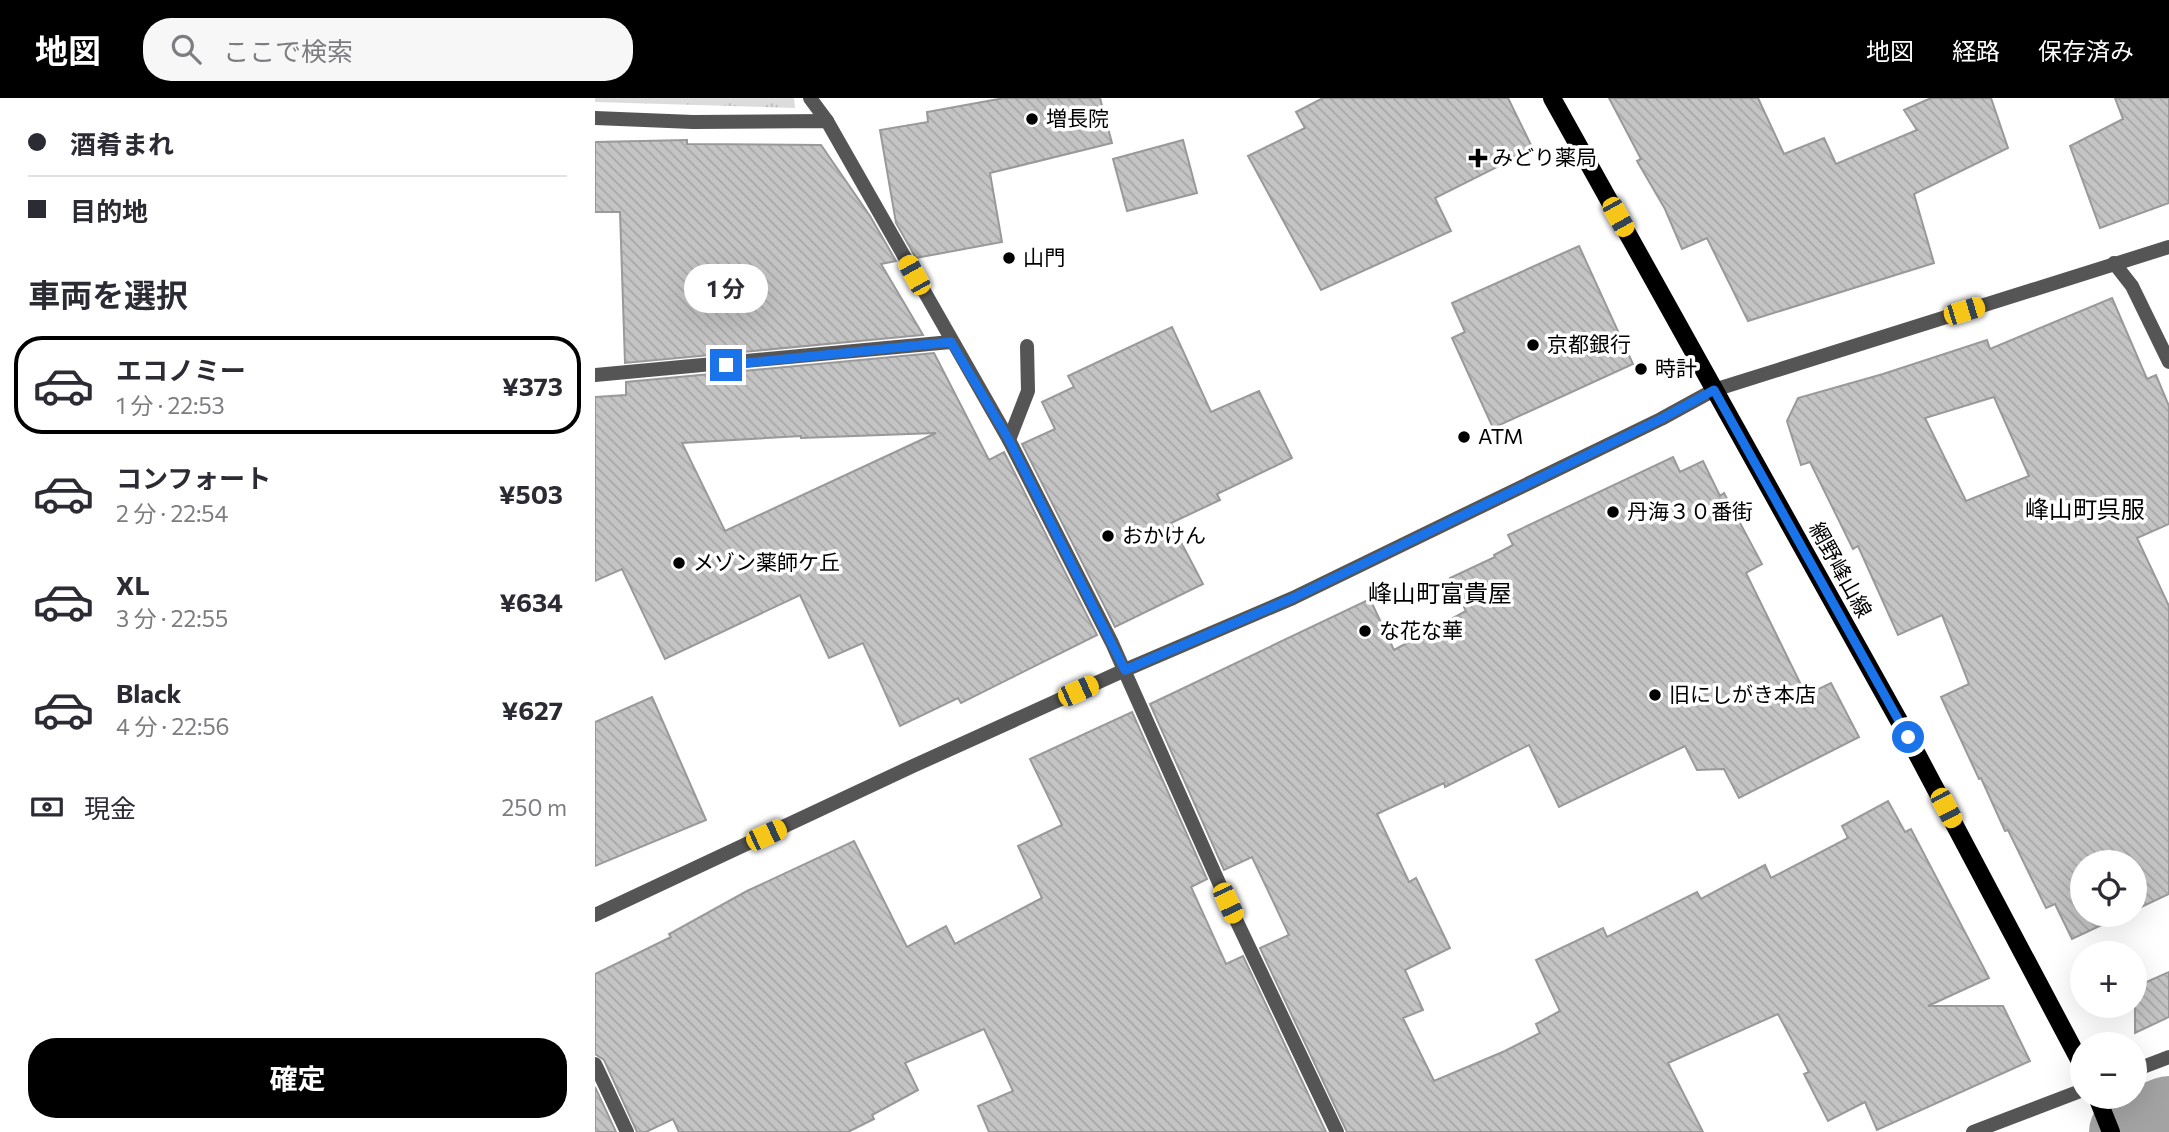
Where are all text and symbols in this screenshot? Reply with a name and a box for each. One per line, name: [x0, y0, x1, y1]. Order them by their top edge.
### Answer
search box: [143, 18, 633, 81]
text: 地図: [35, 29, 101, 70]
icon: search: [167, 30, 205, 68]
text: ここで検索: [223, 35, 353, 66]
text: 地図: [1866, 36, 1914, 65]
text: 経路: [1952, 36, 2000, 65]
text: 保存済み: [2038, 36, 2134, 65]
place label: 増長院: [1046, 105, 1109, 130]
marker: 増長院: [1024, 111, 1040, 127]
text: 酒肴まれ: [70, 128, 174, 159]
place label: みどり薬局: [1492, 144, 1597, 169]
marker: みどり薬局: [1470, 150, 1486, 166]
car: [1599, 194, 1638, 240]
text: 目的地: [70, 195, 148, 226]
place label: 山門: [1023, 244, 1065, 269]
marker: 山門: [1001, 250, 1017, 266]
car: [895, 252, 934, 298]
callout: 1 分: [684, 264, 768, 313]
text: 車両を選択: [28, 274, 188, 314]
text: 1 分: [707, 274, 745, 302]
car: [1941, 295, 1988, 327]
place label: 京都銀行: [1547, 331, 1631, 356]
marker: 京都銀行: [1525, 337, 1541, 353]
route end: [710, 349, 742, 381]
icon: car: [32, 354, 95, 417]
text: エコノミー: [116, 354, 246, 385]
place label: 時計: [1655, 355, 1697, 380]
marker: 時計: [1633, 361, 1649, 377]
text: ¥373: [502, 370, 563, 401]
text: 1 分 · 22:53: [116, 391, 225, 419]
place label: ATM: [1478, 423, 1523, 448]
marker: ATM: [1456, 429, 1472, 445]
icon: car: [32, 462, 95, 525]
text: コンフォート: [116, 462, 271, 493]
text: ¥503: [499, 478, 563, 509]
district label: 峰山町呉服: [2025, 494, 2145, 523]
place label: 丹海３０番街: [1627, 498, 1753, 523]
text: 2 分 · 22:54: [116, 499, 228, 527]
marker: 丹海３０番街: [1605, 504, 1621, 520]
street label: 網野峰山線: [1805, 517, 1878, 621]
place label: おかけん: [1122, 522, 1206, 547]
marker: おかけん: [1100, 528, 1116, 544]
place label: メゾン薬師ケ丘: [693, 549, 840, 574]
marker: メゾン薬師ケ丘: [671, 555, 687, 571]
text: XL: [116, 569, 150, 600]
icon: car: [32, 570, 95, 633]
district label: 峰山町富貴屋: [1368, 578, 1512, 607]
text: ¥634: [499, 586, 563, 617]
text: 3 分 · 22:55: [116, 604, 228, 632]
place label: な花な華: [1379, 617, 1463, 642]
marker: な花な華: [1357, 623, 1373, 639]
car: [1055, 673, 1102, 709]
text: Black: [116, 677, 182, 708]
icon: car: [32, 678, 95, 741]
place label: 旧にしがき本店: [1669, 681, 1816, 706]
marker: 旧にしがき本店: [1647, 687, 1663, 703]
text: ¥627: [502, 694, 563, 725]
text: 4 分 · 22:56: [116, 712, 230, 740]
route start: [1892, 721, 1924, 753]
car: [1927, 785, 1966, 831]
icon: cash: [28, 788, 66, 826]
text: 現金: [84, 792, 136, 823]
text: 250 m: [502, 793, 567, 821]
car: [743, 817, 790, 853]
map controls: [2070, 850, 2147, 1109]
button: locate: [2070, 850, 2147, 927]
car: [1210, 880, 1247, 926]
button: +: [2070, 941, 2147, 1018]
button: −: [2070, 1032, 2147, 1109]
button: 確定: [28, 1038, 567, 1118]

